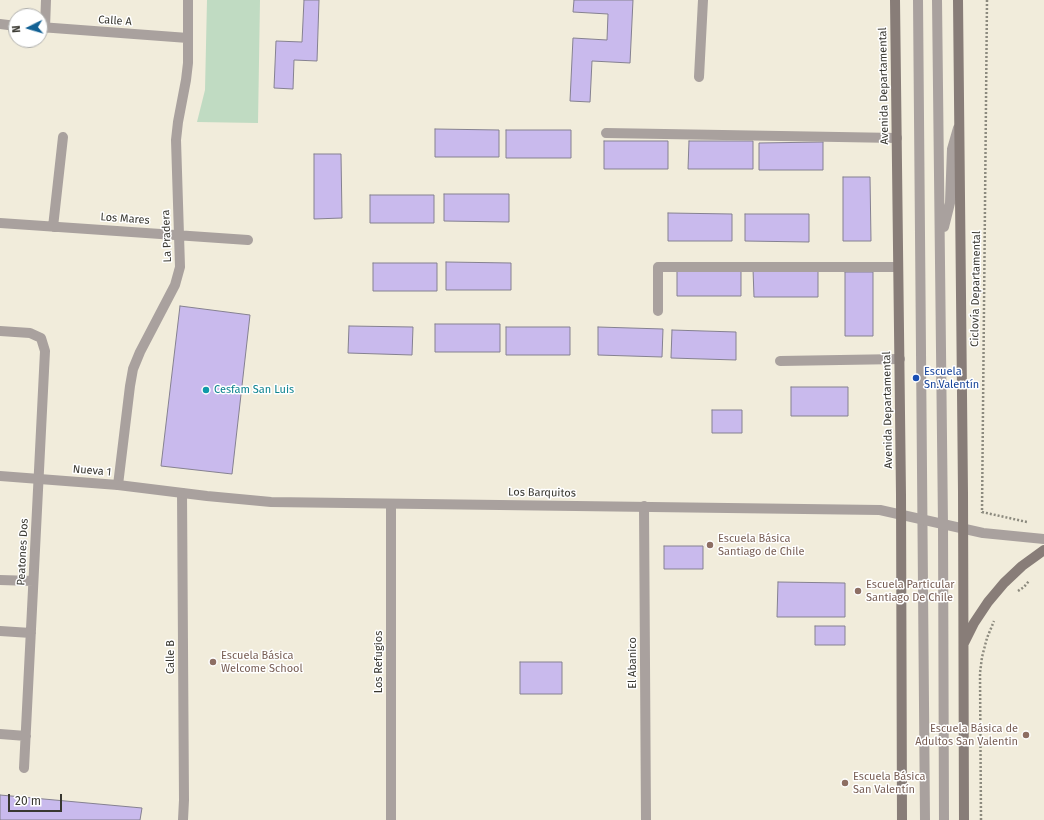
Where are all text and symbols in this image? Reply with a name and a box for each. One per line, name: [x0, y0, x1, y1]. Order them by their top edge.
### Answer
north arrow: [8, 8, 48, 48]
street label: Calle A: [98, 13, 132, 29]
text: N: [10, 25, 23, 33]
street label: Avenida Departamental: [876, 27, 892, 145]
street label: La Pradera: [159, 209, 175, 263]
street label: Los Mares: [100, 211, 150, 227]
street label: Ciclovía Departamental: [968, 231, 984, 347]
street label: Avenida Departamental: [880, 351, 896, 469]
place label: Escuela Sn.Valentín: [924, 365, 979, 391]
marker: Escuela Sn.Valentín: [911, 373, 921, 383]
place label: Cesfam San Luis: [214, 383, 294, 397]
marker: Cesfam San Luis: [201, 385, 211, 395]
street label: Nueva 1: [72, 463, 112, 479]
street label: Los Barquitos: [508, 486, 576, 500]
street label: Peatones Dos: [15, 518, 31, 586]
place label: Escuela Básica Santiago de Chile: [718, 532, 805, 558]
marker: Escuela Básica Santiago de Chile: [705, 540, 715, 550]
place label: Escuela Particular Santiago De Chile: [866, 578, 955, 604]
marker: Escuela Particular Santiago De Chile: [853, 586, 863, 596]
street label: Los Refugios: [372, 631, 386, 693]
street label: El Abanico: [626, 637, 640, 689]
street label: Calle B: [164, 640, 178, 674]
place label: Escuela Básica Welcome School: [221, 649, 303, 675]
marker: Escuela Básica Welcome School: [208, 657, 218, 667]
place label: Escuela Básica de Adultos San Valentin: [915, 722, 1018, 748]
marker: Escuela Básica de Adultos San Valentin: [1021, 730, 1031, 740]
place label: Escuela Básica San Valentín: [853, 770, 926, 796]
marker: Escuela Básica San Valentín: [840, 778, 850, 788]
scale bar: [10, 786, 64, 812]
text: 20 m: [15, 794, 41, 808]

